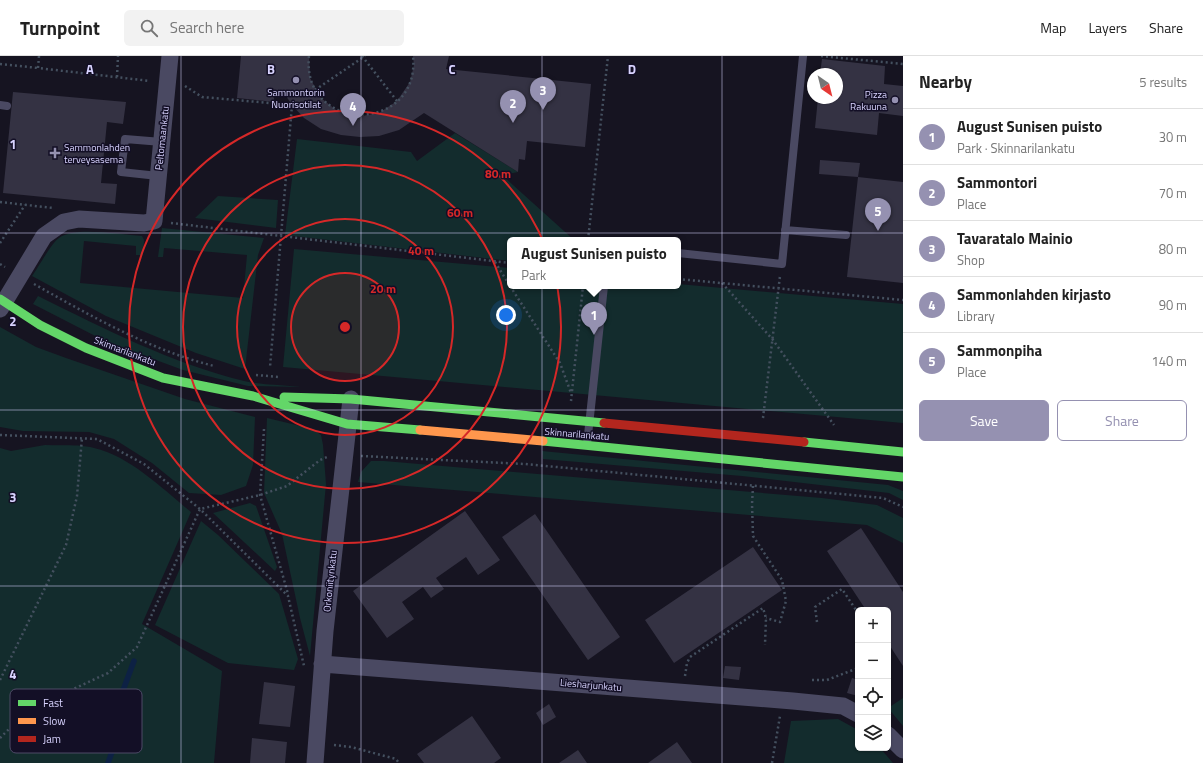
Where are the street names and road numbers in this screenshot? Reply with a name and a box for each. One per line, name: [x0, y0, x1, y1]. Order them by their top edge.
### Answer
street label: Peltomaankatu: [151, 105, 173, 171]
street label: Skinnarilankatu: [92, 332, 158, 370]
street label: Skinnarilankatu: [544, 424, 610, 444]
street label: Orkoniitynkatu: [319, 549, 341, 613]
street label: Liesharjunkatu: [559, 675, 623, 695]

